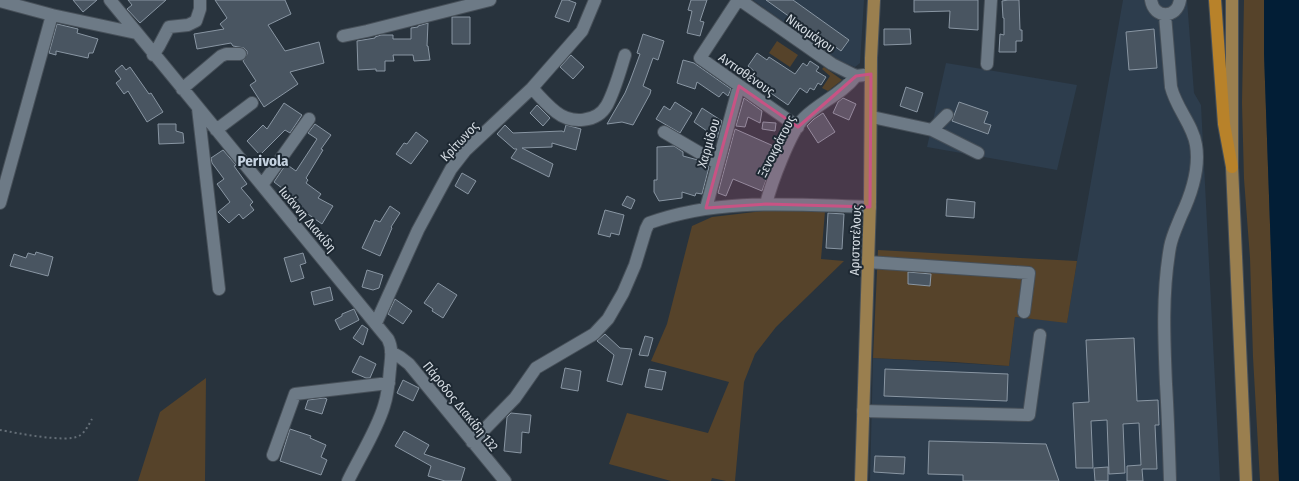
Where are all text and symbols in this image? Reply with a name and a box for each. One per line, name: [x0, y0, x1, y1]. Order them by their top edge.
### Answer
street label: Νικομάχου: [783, 11, 838, 56]
street label: Αντισθένους: [716, 50, 778, 99]
street label: Ξενοκράτους: [754, 112, 799, 180]
street label: Χαρμίδου: [694, 117, 723, 169]
street label: Κρίτωνος: [437, 118, 482, 164]
district label: Perivola: [237, 152, 289, 170]
street label: Ιωάννη Διακίδη: [276, 183, 339, 255]
street label: Αριστοτέλους: [847, 204, 864, 276]
street label: Πάροδος Διακίδη 132: [420, 359, 501, 454]

